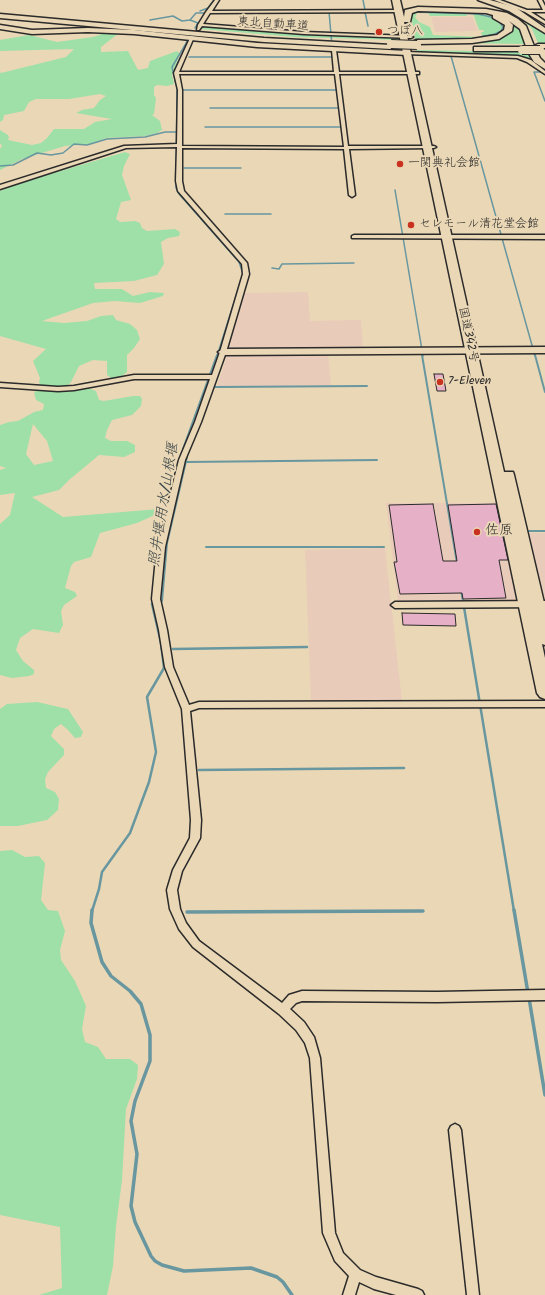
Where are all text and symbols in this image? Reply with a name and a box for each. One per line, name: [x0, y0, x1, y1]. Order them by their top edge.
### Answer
street label: 東北自動車道: [237, 15, 309, 35]
place label: つぼ八: [387, 25, 423, 39]
marker: つぼ八: [374, 27, 384, 37]
place label: 一関典礼会館: [408, 157, 480, 171]
marker: 一関典礼会館: [395, 159, 405, 169]
place label: セレモール清花堂会館: [419, 218, 539, 232]
marker: セレモール清花堂会館: [406, 220, 416, 230]
street label: 国道342号: [454, 306, 480, 364]
place label: 7-Eleven: [448, 375, 491, 389]
marker: 7-Eleven: [435, 377, 445, 387]
water label: 照井堰用水/山根堰: [146, 442, 184, 568]
place label: 佐原: [485, 524, 513, 540]
marker: 佐原: [472, 527, 482, 537]

